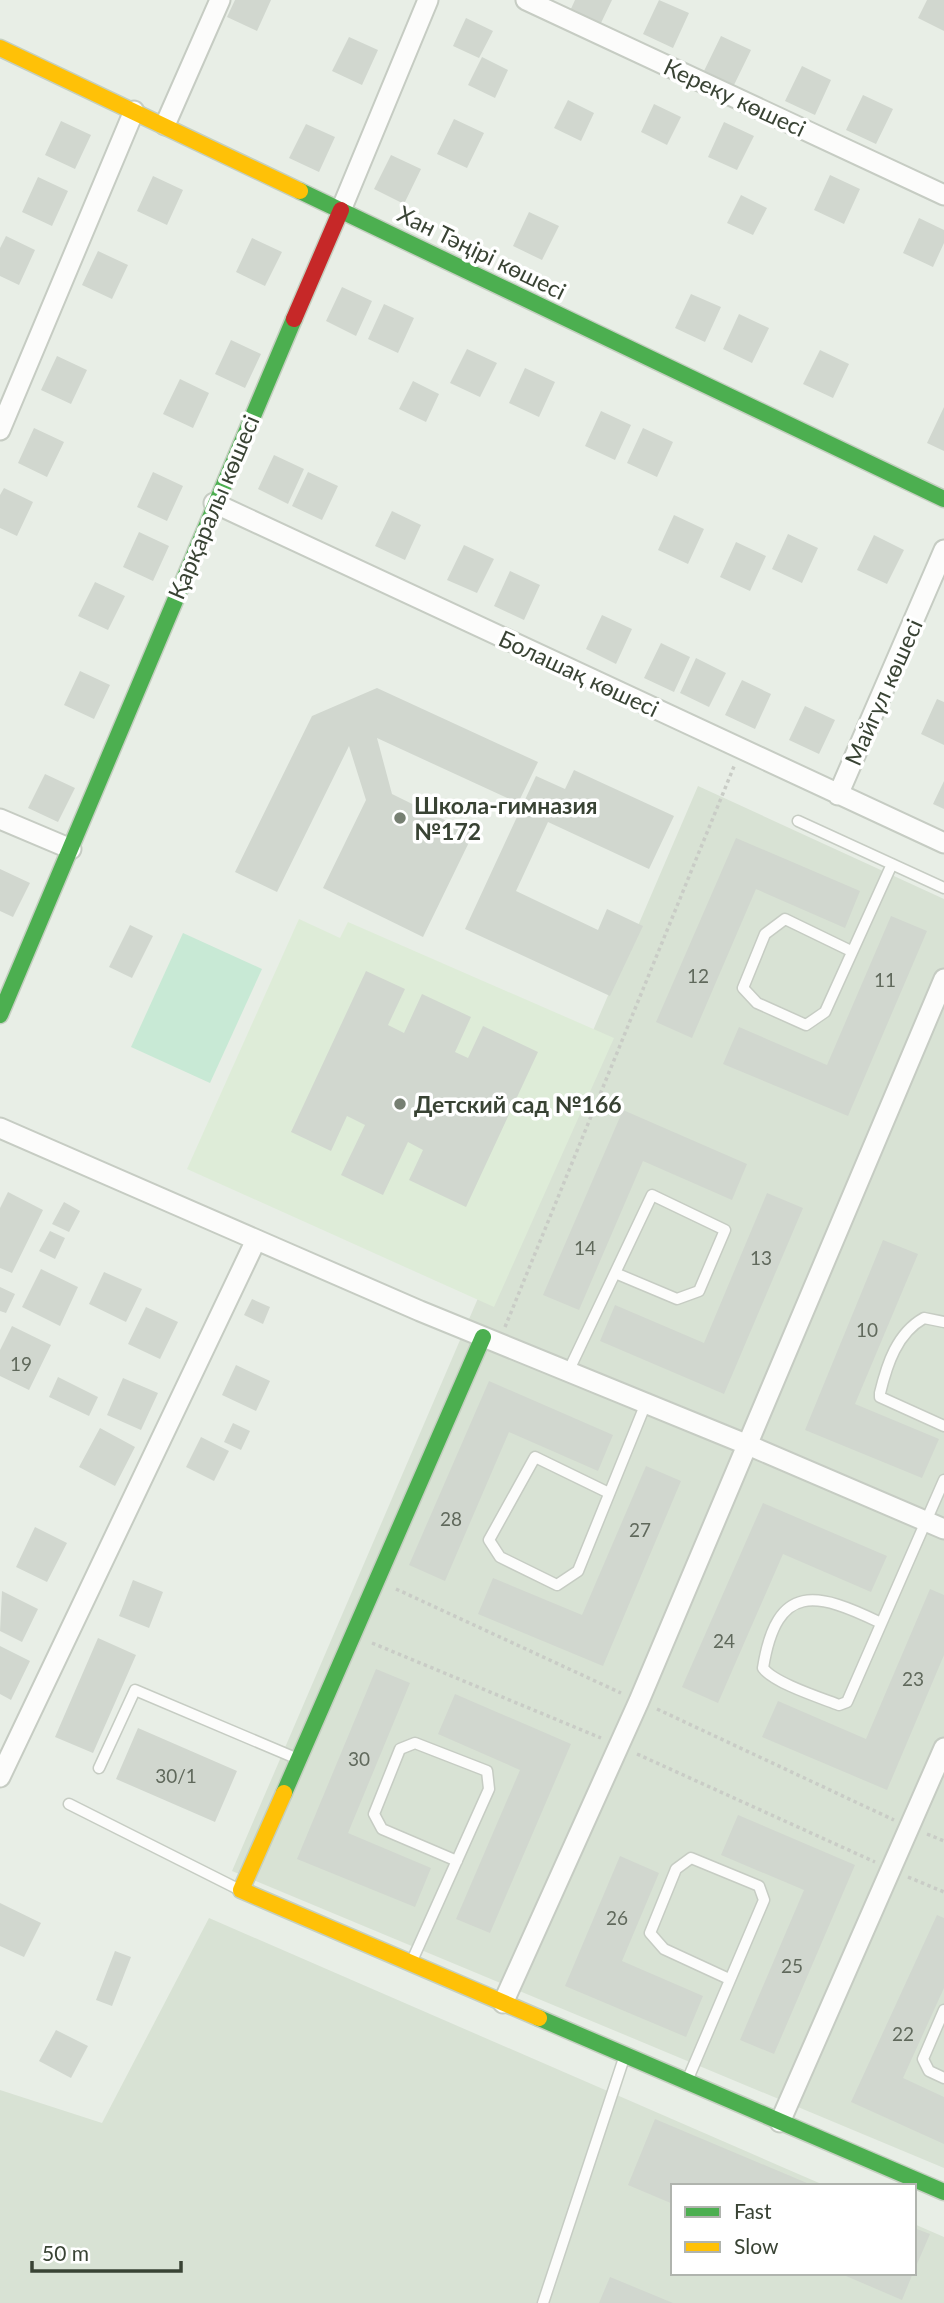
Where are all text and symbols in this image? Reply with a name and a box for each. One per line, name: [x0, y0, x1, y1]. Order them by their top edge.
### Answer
street label: Кереку көшесі: [660, 52, 810, 142]
street label: Хан Тәңірі көшесі: [393, 199, 571, 305]
street label: Қарқаралы көшесі: [162, 411, 264, 603]
street label: Майгүл көшесі: [838, 614, 928, 770]
street label: Болашақ көшесі: [495, 624, 663, 722]
place label: Школа-гимназия №172: [414, 791, 598, 845]
marker: Школа-гимназия №172: [392, 810, 408, 826]
house number: 12: [687, 964, 709, 987]
house number: 11: [874, 968, 896, 991]
place label: Детский сад №166: [414, 1090, 622, 1118]
marker: Детский сад №166: [392, 1096, 408, 1112]
house number: 14: [574, 1236, 596, 1259]
house number: 13: [750, 1246, 772, 1269]
house number: 10: [856, 1318, 878, 1341]
house number: 19: [10, 1352, 32, 1375]
house number: 28: [440, 1507, 462, 1530]
house number: 27: [629, 1518, 651, 1541]
house number: 24: [713, 1629, 735, 1652]
house number: 23: [902, 1667, 924, 1690]
house number: 30: [348, 1747, 370, 1770]
house number: 30/1: [155, 1764, 197, 1787]
house number: 26: [606, 1906, 628, 1929]
house number: 25: [781, 1954, 803, 1977]
house number: 22: [892, 2022, 914, 2045]
legend: [671, 2184, 916, 2275]
text: Fast: [734, 2198, 772, 2223]
scale bar: [32, 2230, 180, 2274]
text: Slow: [734, 2233, 779, 2258]
text: 50 m: [42, 2240, 89, 2265]

